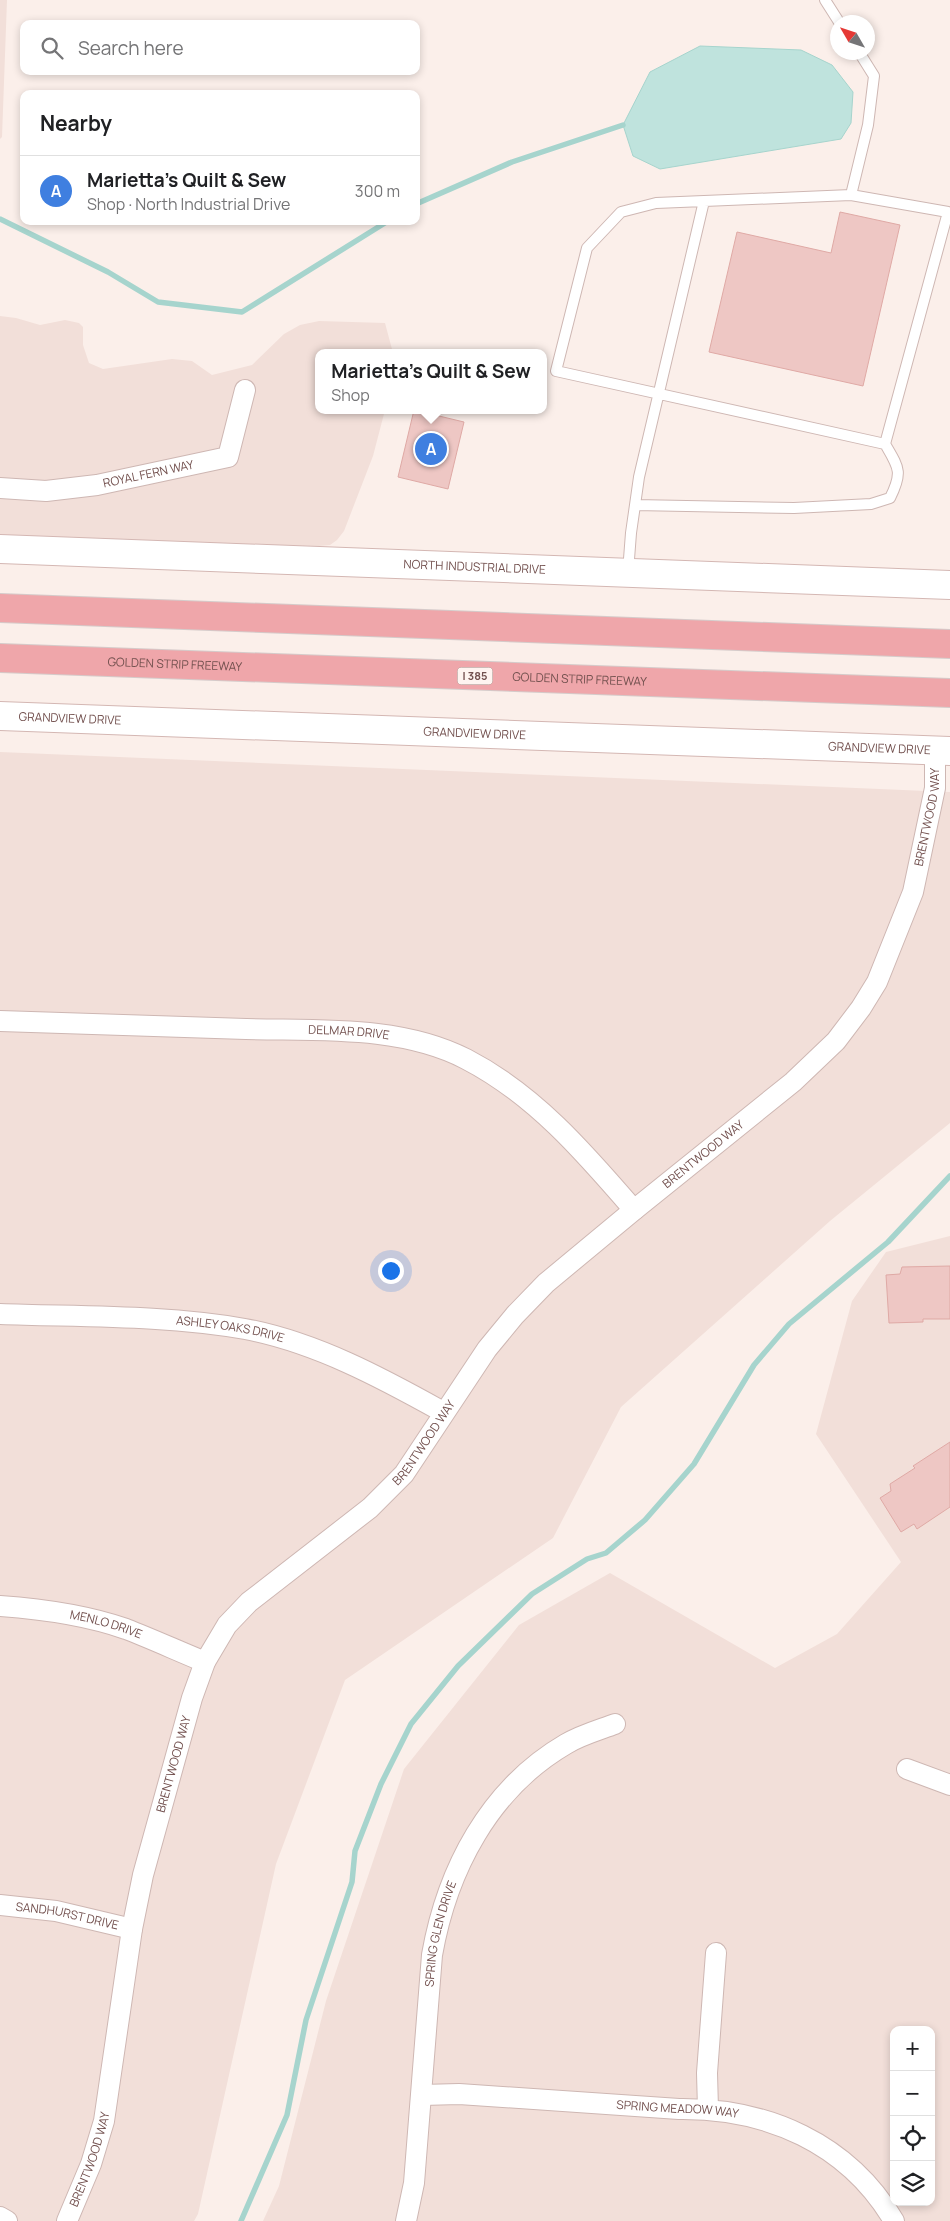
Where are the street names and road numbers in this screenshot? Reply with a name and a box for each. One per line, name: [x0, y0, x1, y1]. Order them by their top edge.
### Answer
street label: ROYAL FERN WAY: [101, 455, 196, 491]
street label: NORTH INDUSTRIAL DRIVE: [403, 555, 546, 578]
street label: GOLDEN STRIP FREEWAY: [107, 653, 243, 675]
road number: I 385: [458, 668, 492, 684]
street label: GOLDEN STRIP FREEWAY: [512, 668, 648, 690]
street label: GRANDVIEW DRIVE: [18, 708, 122, 728]
street label: GRANDVIEW DRIVE: [423, 723, 526, 743]
street label: GRANDVIEW DRIVE: [828, 738, 931, 758]
street label: BRENTWOOD WAY: [910, 767, 943, 868]
street label: DELMAR DRIVE: [308, 1021, 391, 1043]
street label: BRENTWOOD WAY: [659, 1116, 748, 1192]
street label: ASHLEY OAKS DRIVE: [175, 1311, 287, 1346]
street label: BRENTWOOD WAY: [388, 1396, 459, 1489]
street label: MENLO DRIVE: [69, 1606, 145, 1643]
street label: BRENTWOOD WAY: [152, 1713, 195, 1814]
street label: SPRING GLEN DRIVE: [421, 1878, 460, 1987]
street label: SANDHURST DRIVE: [15, 1898, 121, 1934]
street label: SPRING MEADOW WAY: [616, 2096, 740, 2122]
street label: BRENTWOOD WAY: [65, 2110, 113, 2209]

